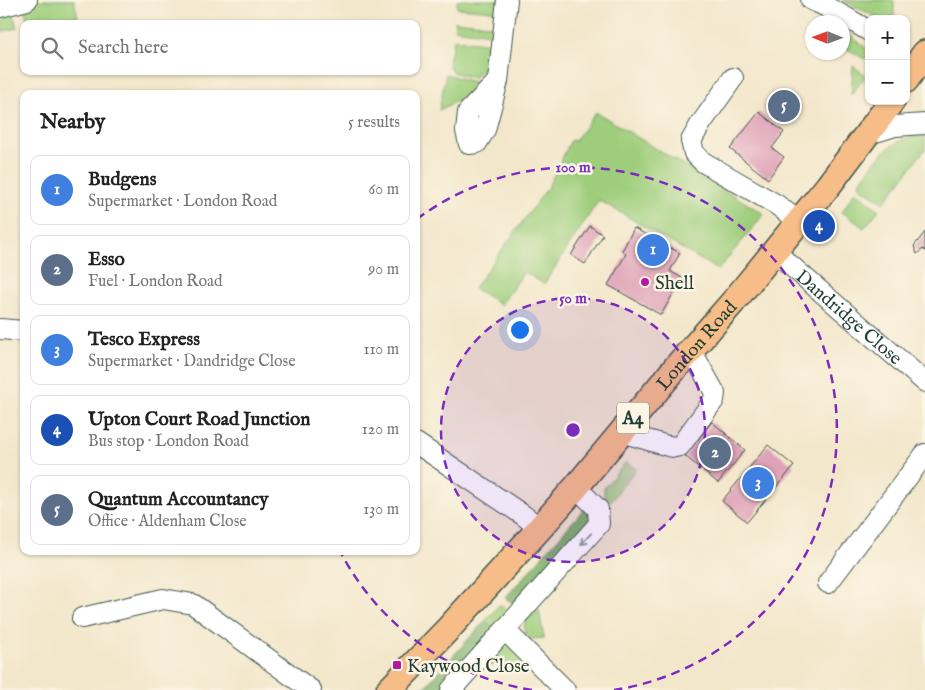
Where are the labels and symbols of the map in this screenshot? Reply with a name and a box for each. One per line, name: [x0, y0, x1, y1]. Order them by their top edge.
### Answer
north arrow: [805, 15, 850, 60]
pin: 5: [768, 87, 800, 125]
text: 100 m: [555, 158, 591, 177]
pin: 4: [803, 207, 835, 245]
pin: 1: [637, 231, 669, 269]
street label: Dandridge Close: [790, 265, 907, 371]
place label: Shell: [655, 272, 695, 296]
marker: Shell: [639, 276, 651, 288]
text: 50 m: [559, 289, 587, 308]
street label: London Road: [652, 295, 744, 396]
your location: [507, 317, 533, 343]
road number: A4: [617, 402, 649, 433]
centre of rings: [564, 421, 582, 439]
pin: 2: [699, 434, 731, 472]
pin: 3: [742, 464, 774, 502]
one-way arrow: [581, 532, 592, 545]
place label: Kaywood Close: [407, 655, 530, 679]
marker: Kaywood Close: [391, 659, 403, 671]

